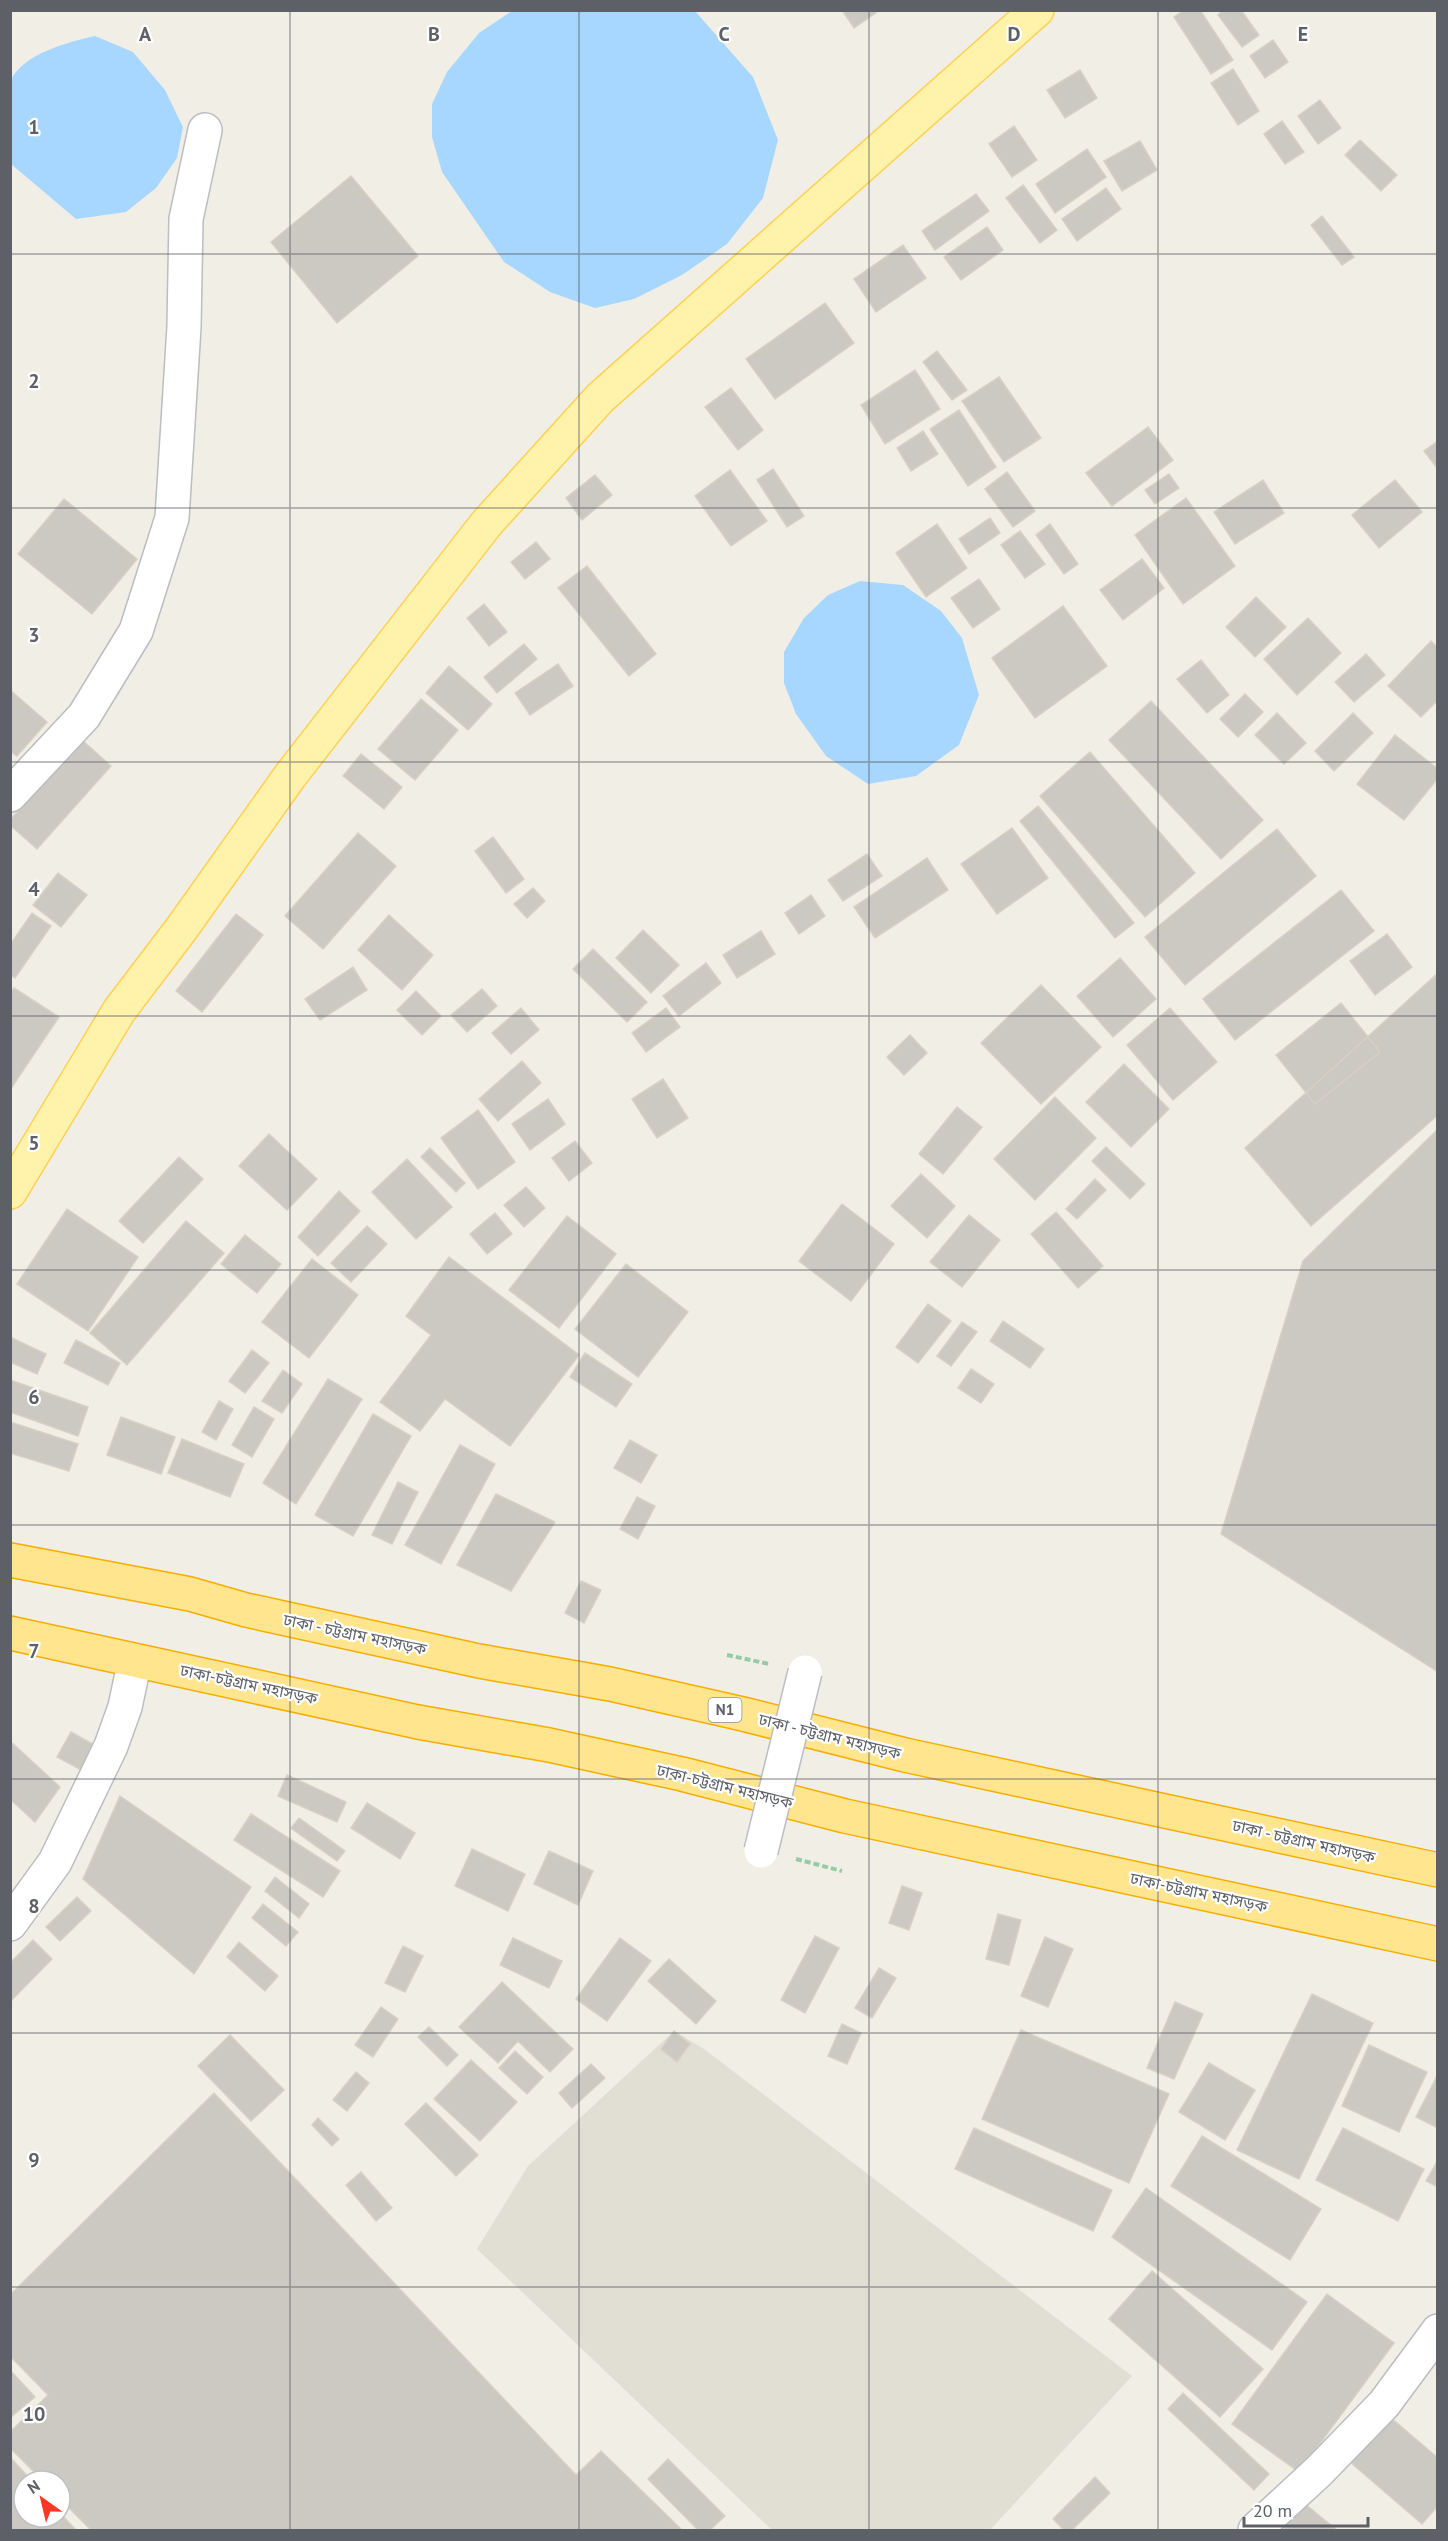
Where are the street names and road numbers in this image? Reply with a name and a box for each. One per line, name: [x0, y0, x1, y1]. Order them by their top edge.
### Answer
street label: ঢাকা - চট্টগ্রাম মহাসড়ক: [281, 1609, 429, 1659]
street label: ঢাকা-চট্টগ্রাম মহাসড়ক: [178, 1659, 321, 1709]
road number: N1: [708, 1698, 742, 1722]
street label: ঢাকা - চট্টগ্রাম মহাসড়ক: [756, 1708, 904, 1764]
street label: ঢাকা-চট্টগ্রাম মহাসড়ক: [654, 1759, 796, 1813]
street label: ঢাকা - চট্টগ্রাম মহাসড়ক: [1230, 1815, 1378, 1867]
street label: ঢাকা-চট্টগ্রাম মহাসড়ক: [1128, 1867, 1271, 1917]

